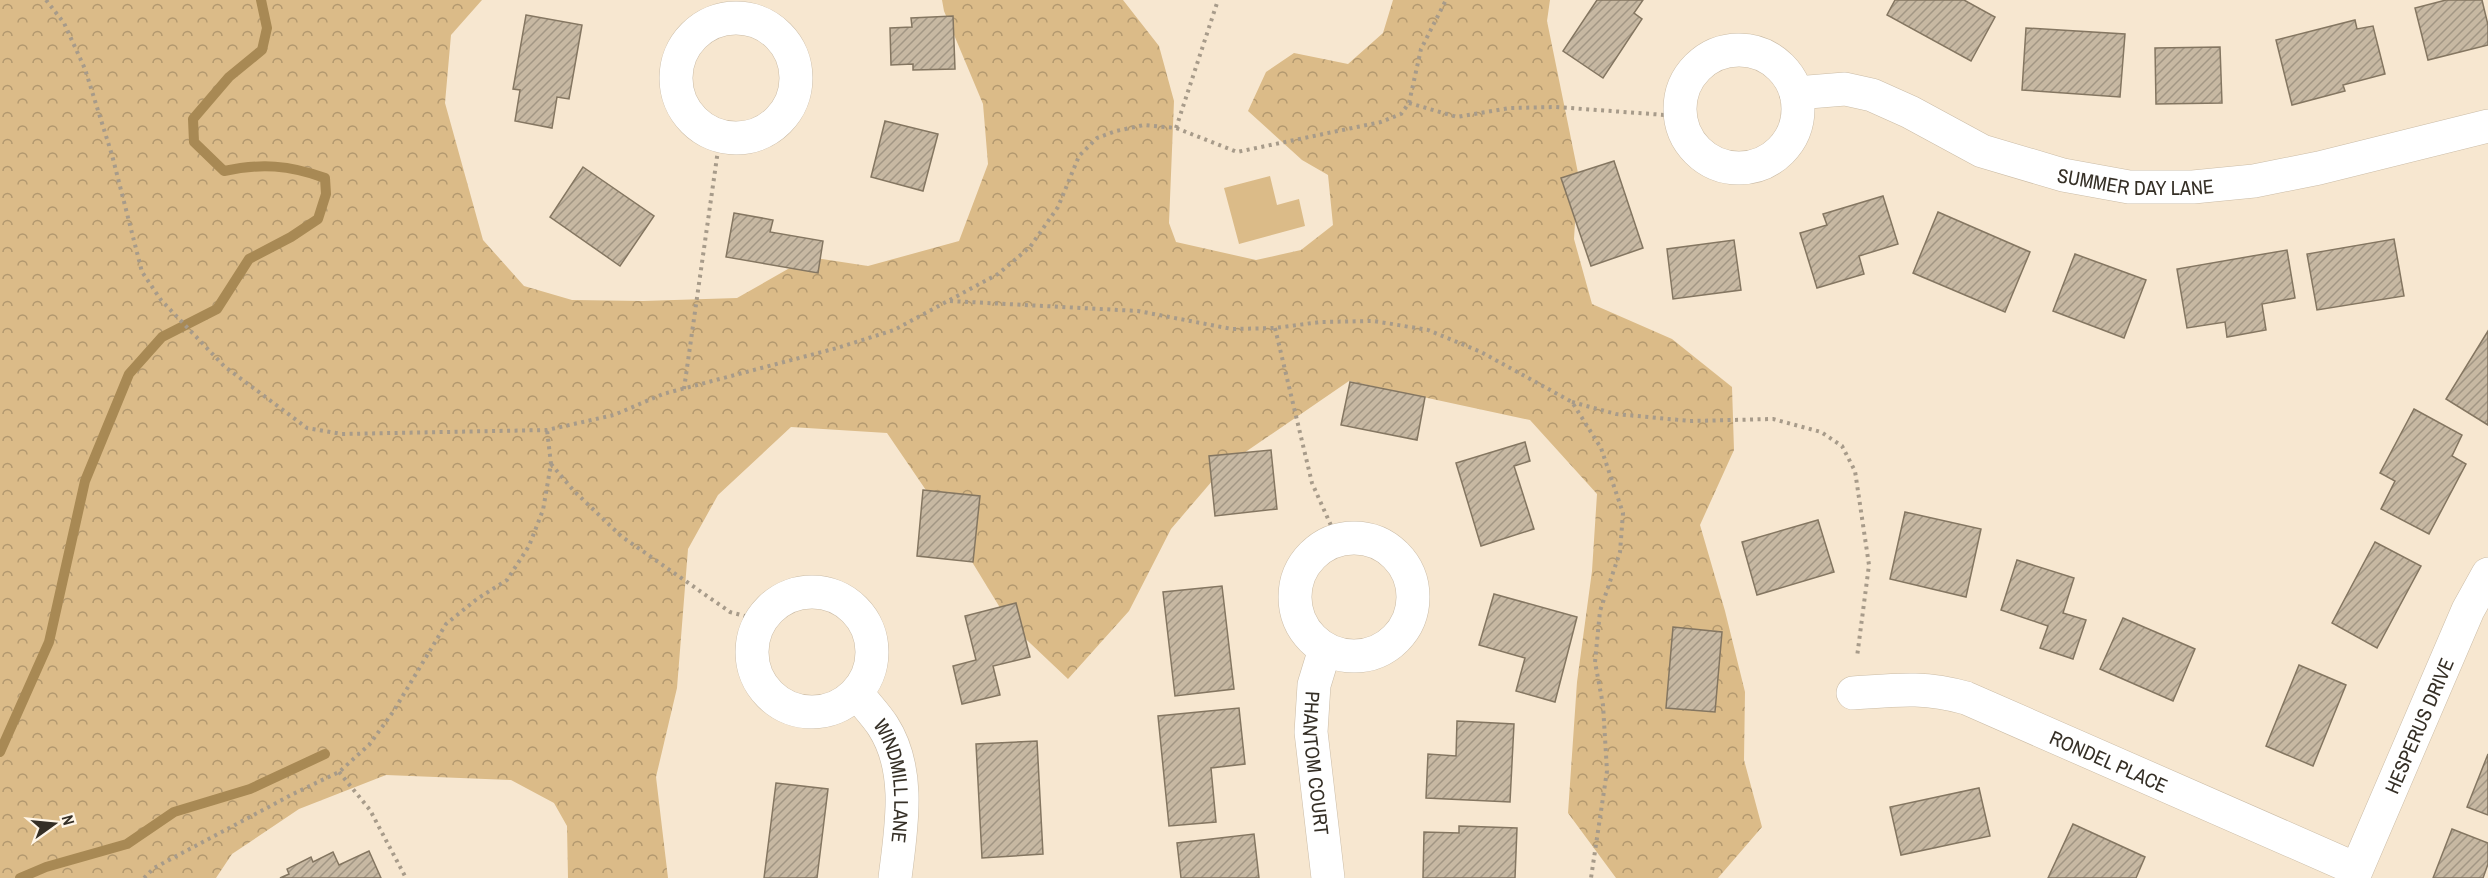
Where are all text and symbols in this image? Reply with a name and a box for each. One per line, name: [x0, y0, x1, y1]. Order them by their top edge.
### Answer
street label: SUMMER DAY LANE: [2055, 161, 2215, 201]
street label: HESPERUS DRIVE: [2377, 653, 2459, 797]
street label: PHANTOM COURT: [1297, 690, 1336, 836]
street label: WINDMILL LANE: [868, 713, 916, 844]
street label: RONDEL PLACE: [2046, 723, 2172, 798]
north arrow: [24, 794, 84, 854]
text: N: [57, 813, 80, 828]

